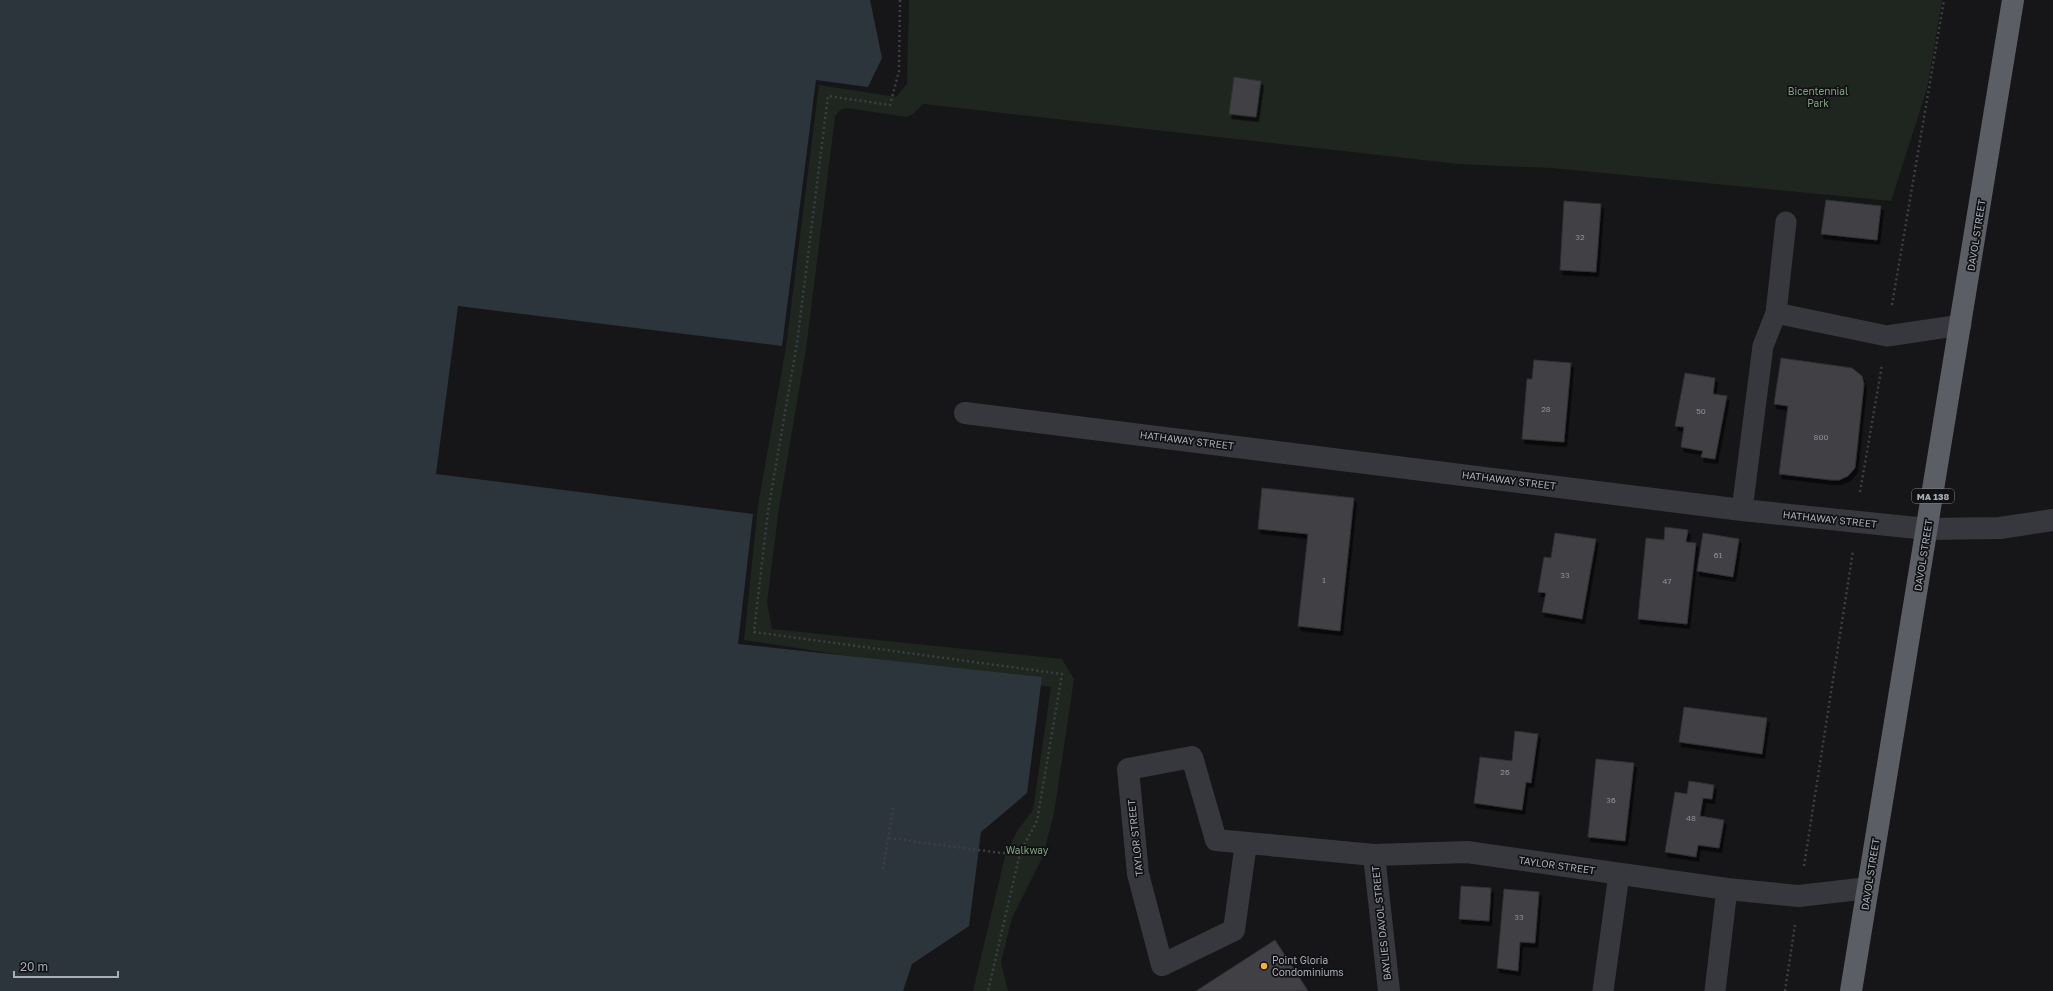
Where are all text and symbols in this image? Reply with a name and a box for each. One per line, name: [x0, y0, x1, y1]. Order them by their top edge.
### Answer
park label: Bicentennial Park: [1788, 85, 1848, 109]
street label: DAVOL STREET: [1964, 198, 1988, 272]
house number: 32: [1575, 232, 1585, 242]
house number: 28: [1541, 404, 1551, 414]
house number: 50: [1696, 406, 1706, 416]
street label: HATHAWAY STREET: [1139, 428, 1235, 452]
house number: 800: [1814, 432, 1828, 442]
street label: HATHAWAY STREET: [1461, 468, 1557, 492]
road number: MA 138: [1912, 489, 1954, 503]
street label: HATHAWAY STREET: [1782, 508, 1878, 530]
street label: DAVOL STREET: [1911, 518, 1935, 592]
house number: 61: [1714, 550, 1722, 560]
house number: 33: [1560, 570, 1570, 580]
house number: 1: [1322, 575, 1326, 585]
house number: 47: [1662, 576, 1672, 586]
house number: 26: [1500, 767, 1510, 777]
house number: 36: [1606, 795, 1616, 805]
street label: TAYLOR STREET: [1125, 799, 1145, 877]
house number: 48: [1686, 813, 1696, 823]
street label: DAVOL STREET: [1858, 837, 1882, 911]
park label: Walkway: [1006, 844, 1049, 856]
street label: TAYLOR STREET: [1518, 854, 1596, 876]
street label: BAYLIES DAVOL STREET: [1369, 865, 1393, 981]
house number: 33: [1514, 912, 1524, 922]
scale bar: [14, 953, 118, 979]
place label: Point Gloria Condominiums: [1272, 954, 1344, 978]
text: 20 m: [20, 959, 48, 974]
marker: Point Gloria Condominiums: [1259, 961, 1269, 971]

